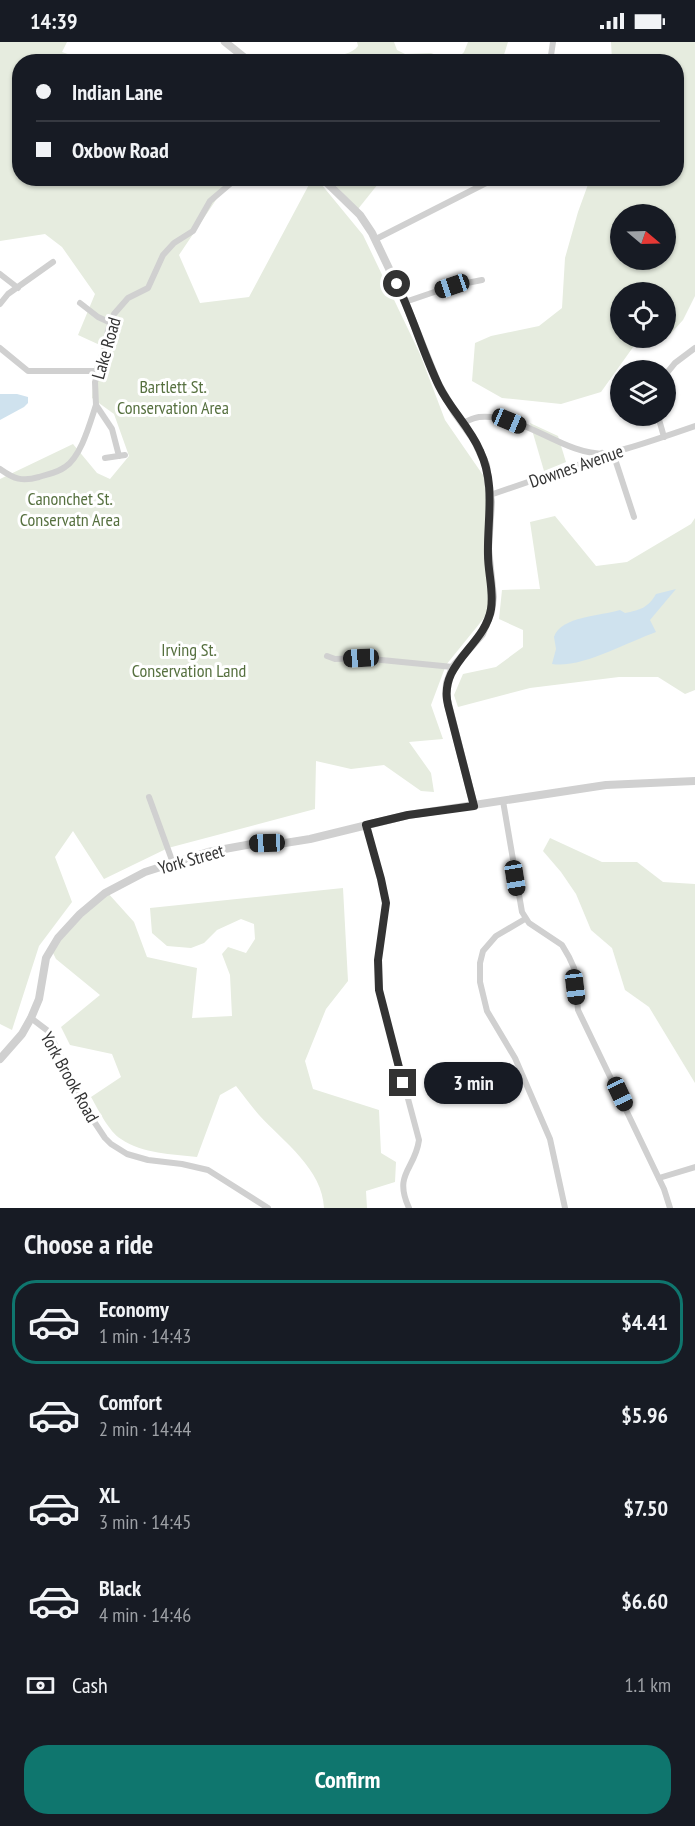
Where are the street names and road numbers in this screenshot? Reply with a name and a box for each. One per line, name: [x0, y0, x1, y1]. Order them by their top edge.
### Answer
street label: Lake Road: [86, 314, 126, 382]
street label: Downes Avenue: [526, 439, 626, 493]
street label: York Street: [156, 839, 227, 879]
street label: York Brook Road: [36, 1028, 104, 1126]

